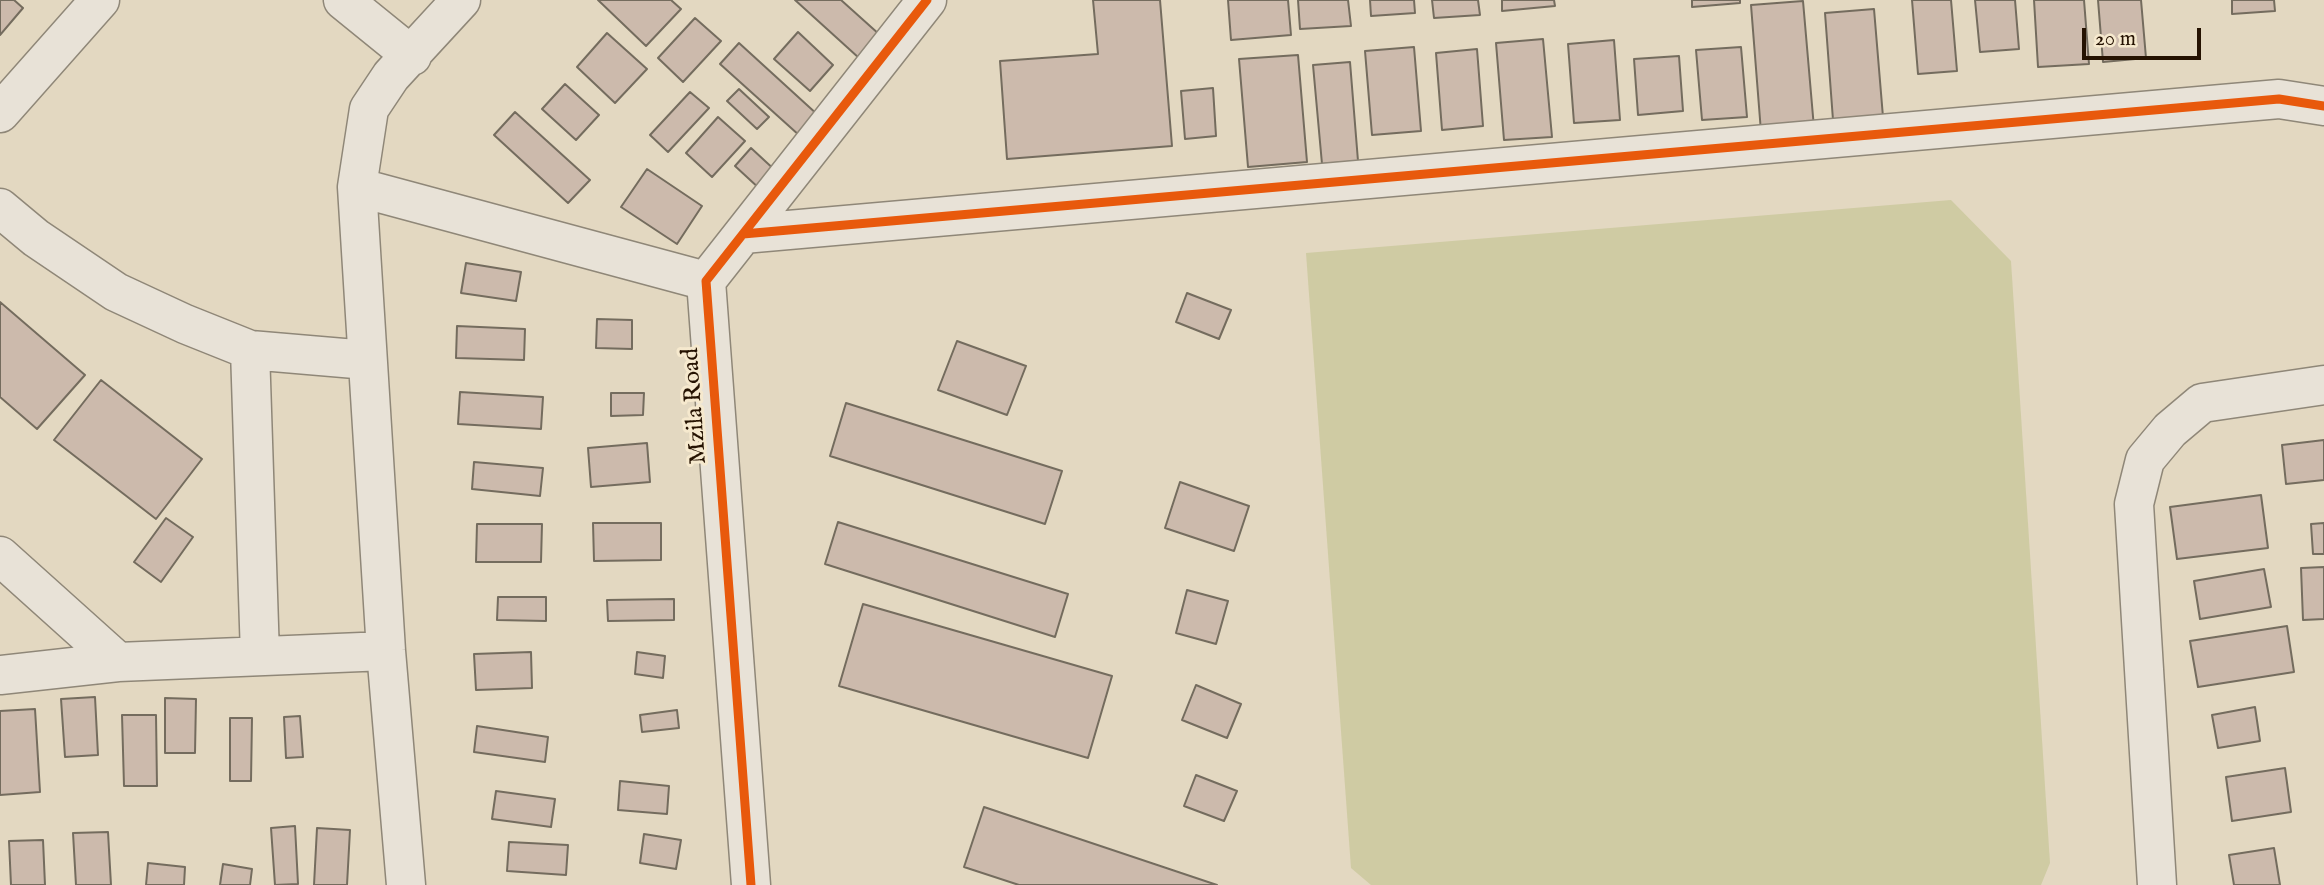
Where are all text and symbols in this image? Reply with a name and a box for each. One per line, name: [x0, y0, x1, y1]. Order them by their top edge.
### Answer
scale bar: [2086, 14, 2205, 58]
text: 20 m: [2095, 26, 2136, 53]
street label: Mzila Road: [678, 347, 714, 465]

